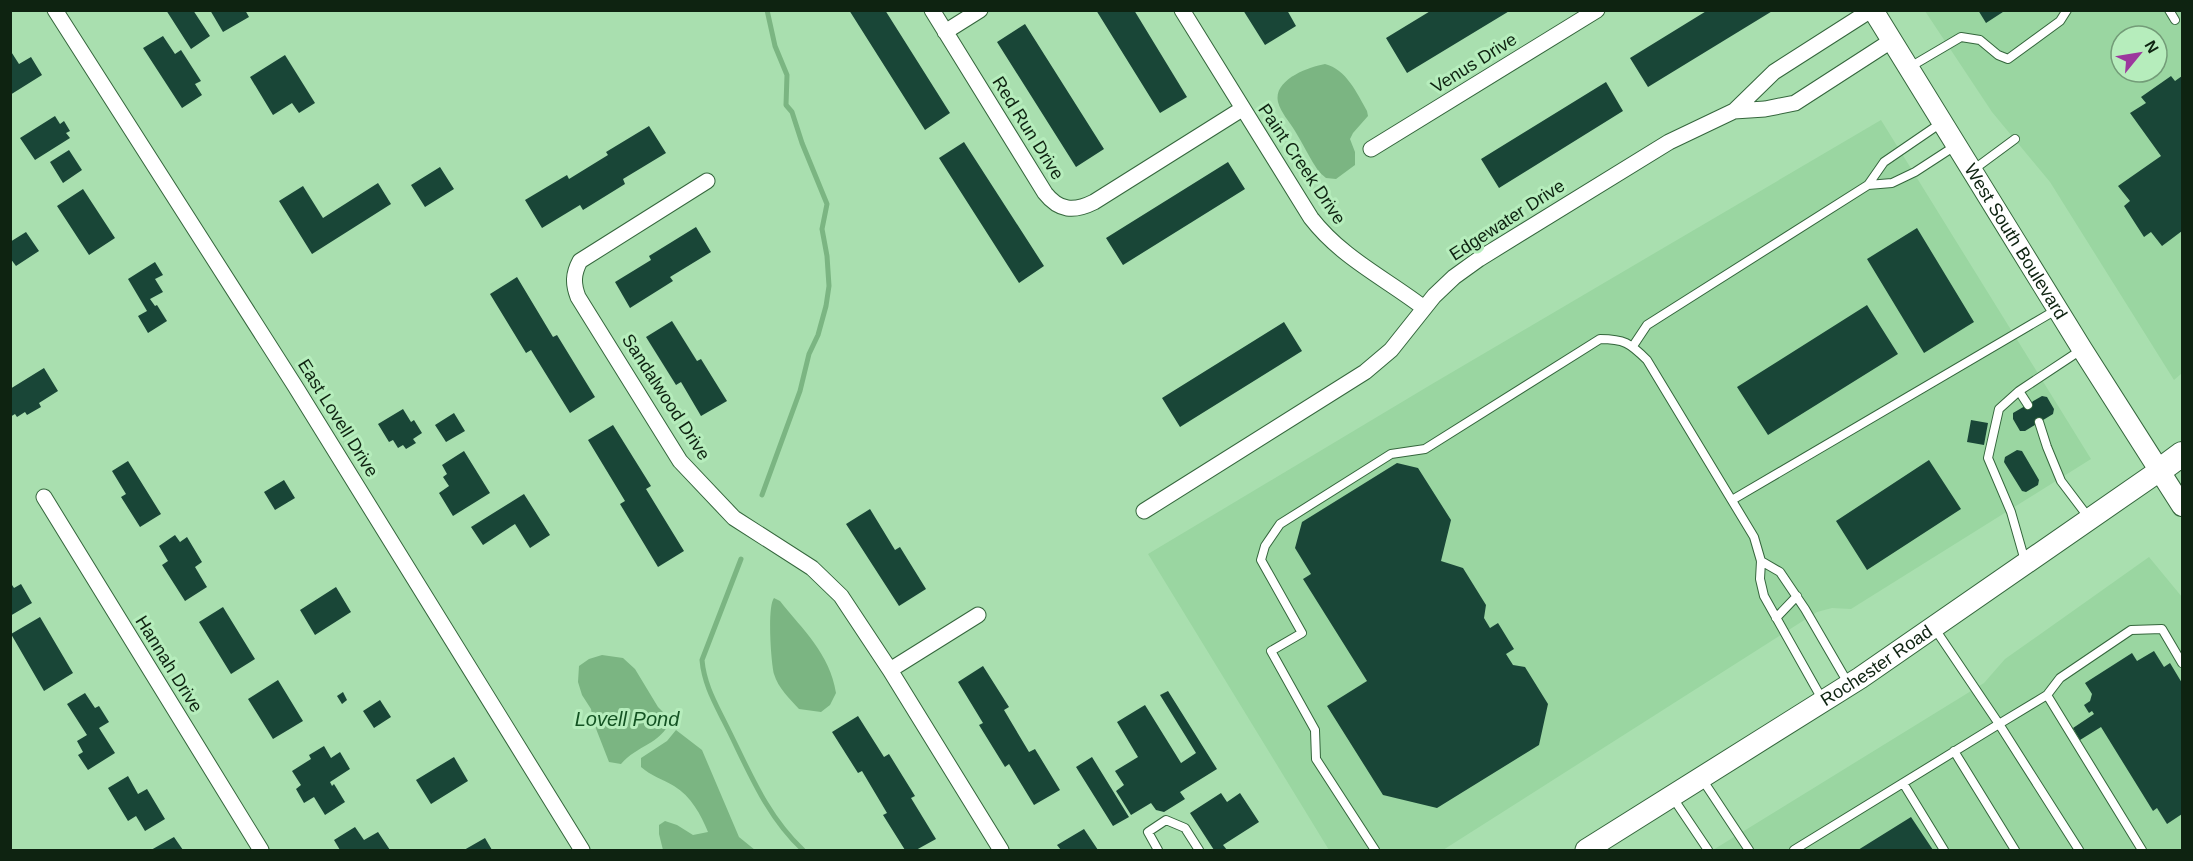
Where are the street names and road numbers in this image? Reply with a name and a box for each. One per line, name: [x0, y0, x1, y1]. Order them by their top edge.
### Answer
street label: Venus Drive: [1428, 29, 1520, 97]
street label: Red Run Drive: [988, 73, 1068, 183]
street label: Paint Creek Drive: [1254, 100, 1350, 228]
street label: West South Boulevard: [1960, 160, 2071, 323]
street label: Edgewater Drive: [1446, 175, 1568, 265]
street label: Sandalwood Drive: [618, 330, 714, 464]
street label: East Lovell Drive: [294, 355, 382, 481]
street label: Hannah Drive: [131, 612, 207, 716]
street label: Rochester Road: [1817, 621, 1936, 710]

